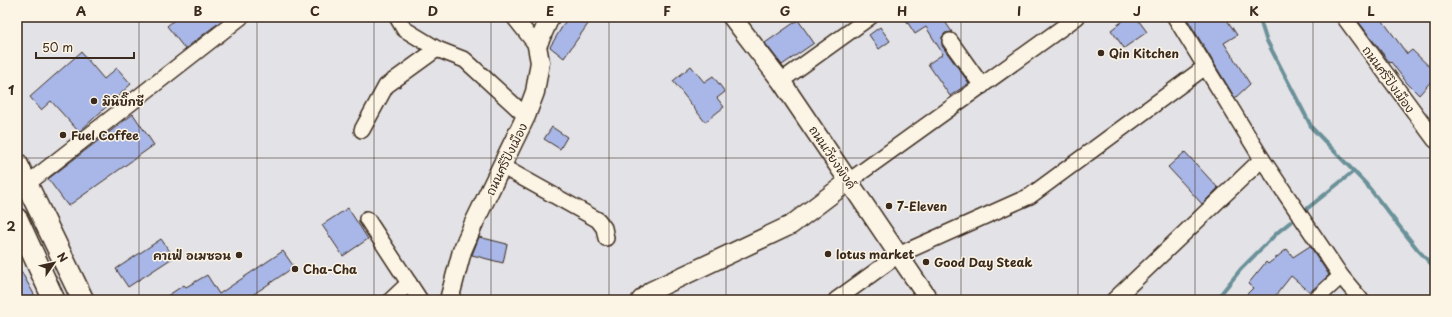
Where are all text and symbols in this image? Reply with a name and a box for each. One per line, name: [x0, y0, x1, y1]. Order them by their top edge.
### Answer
text: A: [76, 1, 86, 20]
text: B: [194, 1, 203, 20]
text: C: [310, 1, 320, 20]
text: D: [428, 1, 438, 20]
text: E: [546, 1, 554, 20]
text: F: [663, 1, 671, 20]
text: G: [780, 1, 790, 20]
text: H: [897, 1, 907, 20]
text: I: [1017, 1, 1021, 20]
text: J: [1133, 1, 1141, 20]
text: K: [1249, 1, 1259, 20]
text: L: [1367, 1, 1375, 20]
scale bar: [36, 34, 134, 60]
text: 50 m: [42, 38, 73, 56]
street label: ถนนศรีปิงเมือง: [1359, 42, 1420, 116]
place label: Qin Kitchen: [1109, 44, 1179, 62]
marker: Qin Kitchen: [1096, 48, 1106, 58]
text: 1: [8, 80, 14, 99]
place label: มินิบิ๊กซี: [102, 92, 144, 110]
marker: มินิบิ๊กซี: [89, 96, 99, 106]
street label: ถนนศรีปิงเมือง: [481, 120, 531, 198]
street label: ถนนเวียงพิงค์: [805, 122, 861, 192]
place label: Fuel Coffee: [71, 126, 139, 144]
marker: Fuel Coffee: [58, 130, 68, 140]
place label: 7-Eleven: [897, 197, 947, 215]
marker: 7-Eleven: [884, 201, 894, 211]
text: 2: [6, 216, 16, 235]
north arrow: [34, 243, 74, 283]
place label: lotus market: [836, 245, 914, 263]
place label: คาเฟ่ อเมซอน: [153, 246, 231, 264]
text: N: [53, 249, 72, 266]
marker: lotus market: [823, 249, 833, 259]
marker: คาเฟ่ อเมซอน: [234, 250, 244, 260]
place label: Good Day Steak: [934, 253, 1033, 271]
marker: Good Day Steak: [921, 257, 931, 267]
place label: Cha-Cha: [303, 260, 357, 278]
marker: Cha-Cha: [290, 264, 300, 274]

